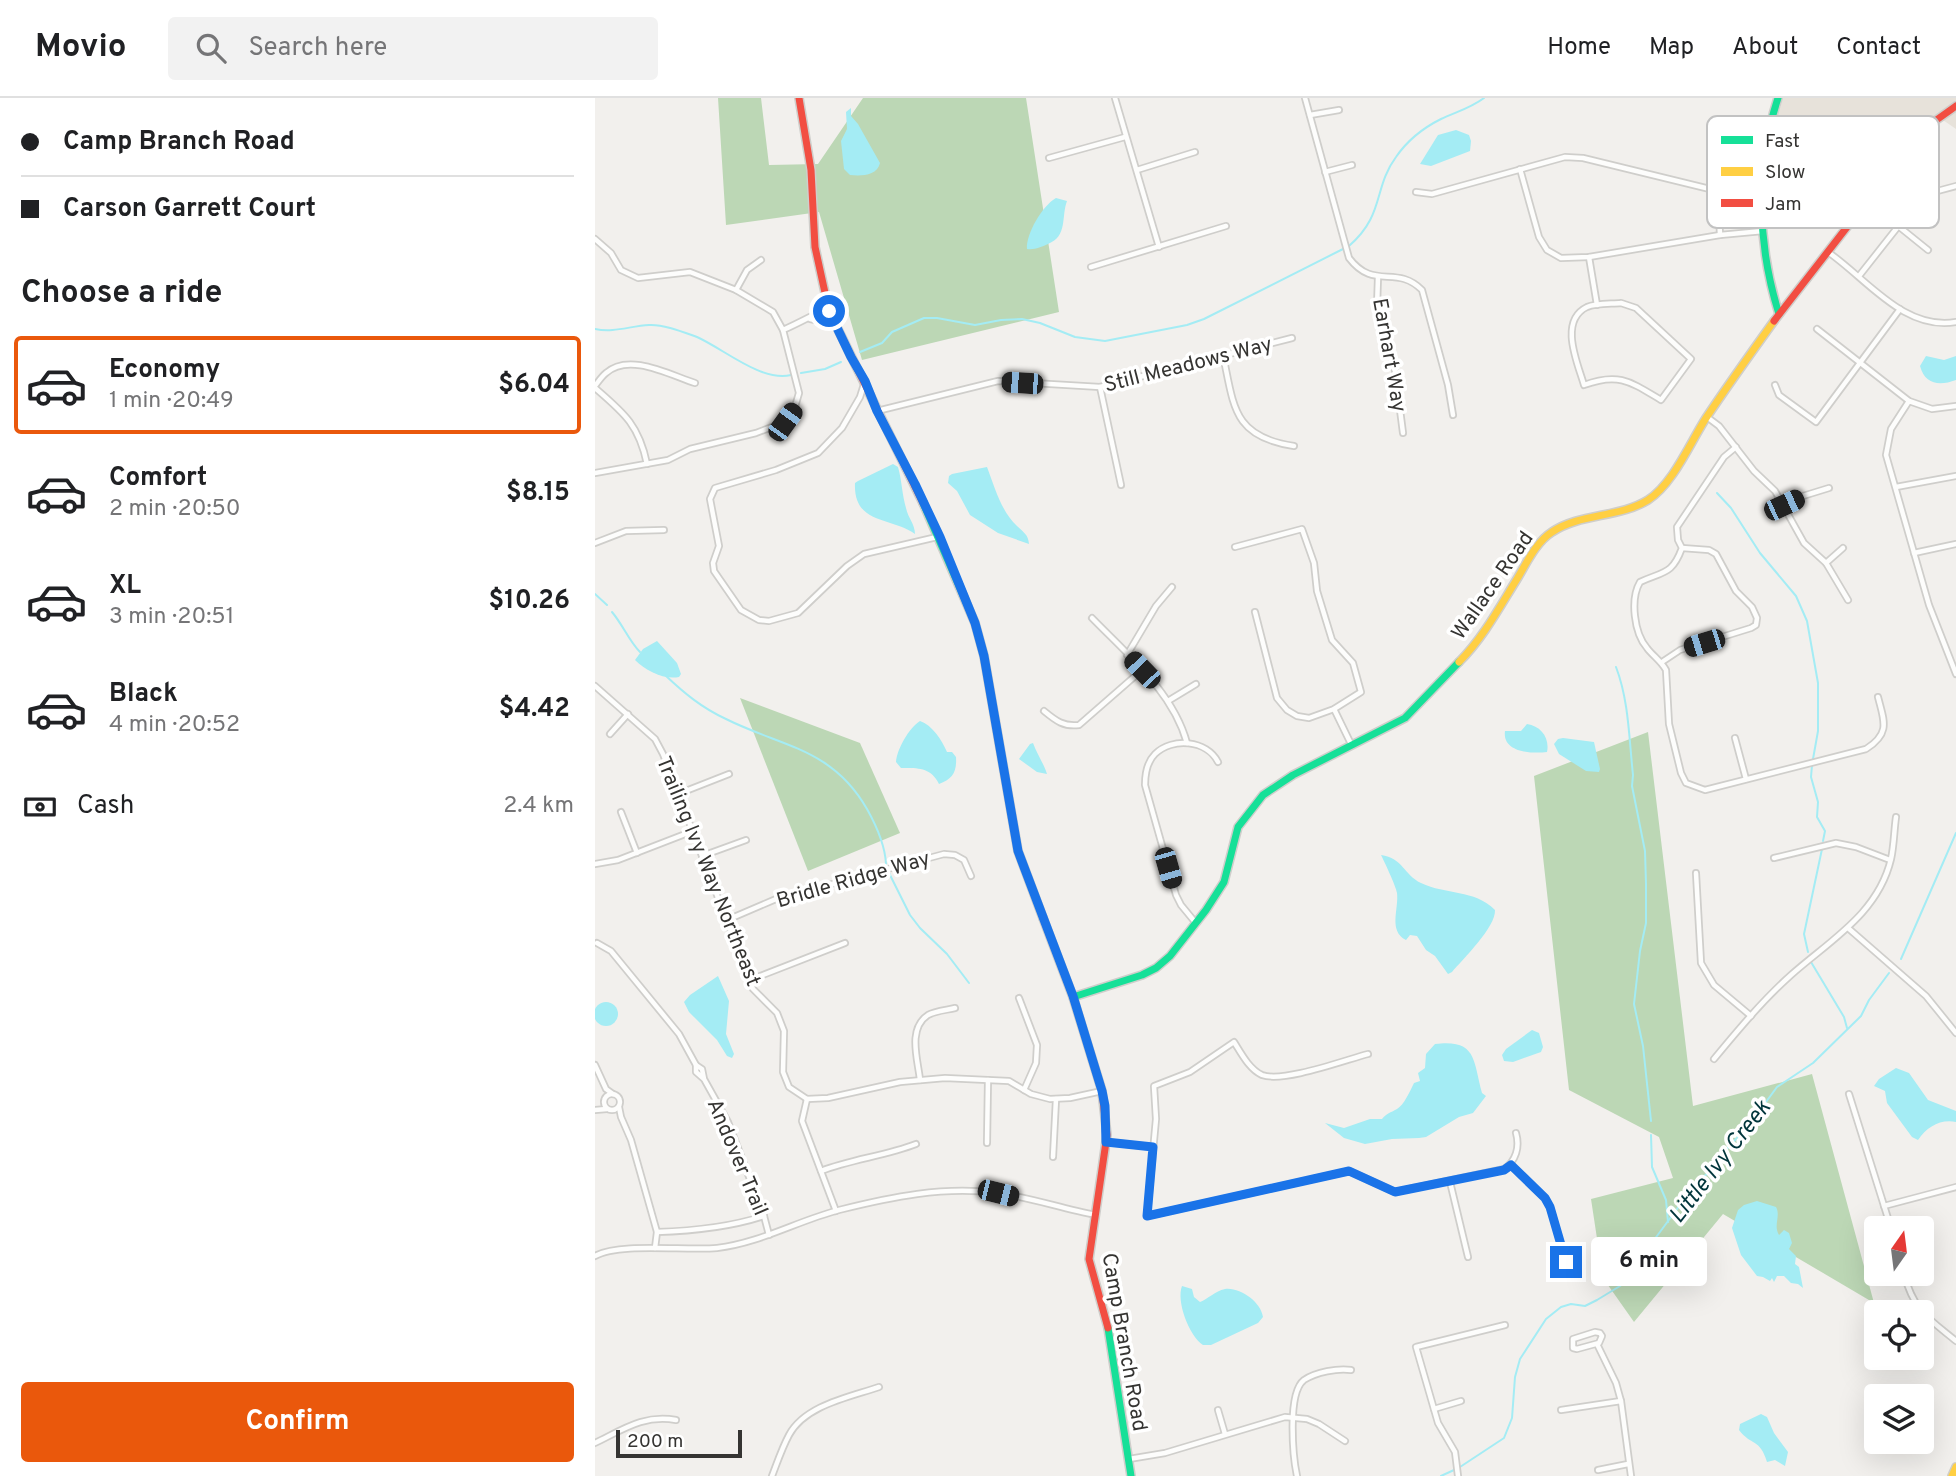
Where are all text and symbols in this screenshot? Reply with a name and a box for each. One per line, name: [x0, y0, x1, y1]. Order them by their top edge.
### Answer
search box: [168, 17, 658, 80]
text: Movio: [35, 27, 126, 69]
icon: search: [192, 29, 230, 67]
text: Search here: [248, 32, 387, 65]
text: Home: [1547, 33, 1611, 63]
text: Map: [1649, 33, 1694, 63]
text: About: [1732, 33, 1798, 63]
text: Contact: [1836, 33, 1921, 63]
legend: [1707, 116, 1939, 228]
text: Camp Branch Road: [63, 126, 295, 159]
text: Fast: [1765, 130, 1800, 154]
text: Slow: [1765, 161, 1805, 185]
text: Carson Garrett Court: [63, 193, 316, 226]
text: Jam: [1765, 193, 1802, 217]
text: Choose a ride: [21, 274, 222, 314]
route start: [813, 295, 845, 327]
street label: Earhart Way: [1365, 296, 1412, 414]
street label: Still Meadows Way: [1101, 331, 1275, 399]
icon: car: [25, 354, 88, 417]
text: Economy: [109, 354, 220, 387]
text: $6.04: [498, 369, 570, 402]
car: [1001, 371, 1044, 395]
text: 1 min · 20:49: [109, 387, 234, 416]
car: [765, 399, 806, 445]
icon: car: [25, 462, 88, 525]
text: Comfort: [109, 462, 207, 495]
text: $8.15: [506, 477, 570, 510]
car: [1761, 487, 1808, 523]
text: 2 min · 20:50: [109, 495, 241, 524]
street label: Wallace Road: [1446, 526, 1540, 645]
icon: car: [25, 570, 88, 633]
text: XL: [109, 570, 141, 603]
text: $10.26: [489, 585, 570, 618]
text: 3 min · 20:51: [109, 603, 234, 632]
car: [1681, 627, 1728, 659]
car: [1120, 648, 1165, 692]
icon: car: [25, 678, 88, 741]
text: Black: [109, 678, 178, 711]
text: $4.42: [499, 693, 570, 726]
text: 4 min · 20:52: [109, 711, 240, 740]
street label: Trailing Ivy Way Northeast: [649, 753, 766, 991]
icon: cash: [21, 788, 59, 826]
text: Cash: [77, 790, 134, 823]
text: 2.4 km: [503, 792, 574, 821]
car: [1153, 845, 1184, 891]
street label: Bridle Ridge Way: [773, 846, 933, 915]
street label: Andover Trail: [700, 1095, 773, 1220]
water label: Little Ivy Creek: [1664, 1095, 1778, 1230]
car: [976, 1178, 1021, 1208]
north arrow: [1864, 1216, 1934, 1286]
map controls: [1864, 1216, 1934, 1454]
callout: 6 min: [1591, 1238, 1706, 1286]
route end: [1550, 1246, 1582, 1278]
text: 6 min: [1619, 1247, 1679, 1276]
street label: Camp Branch Road: [1095, 1251, 1153, 1434]
button: locate: [1864, 1300, 1934, 1370]
button: Confirm: [21, 1382, 574, 1462]
button: layers: [1864, 1384, 1934, 1454]
scale bar: [616, 1427, 742, 1459]
text: 200 m: [627, 1430, 683, 1454]

